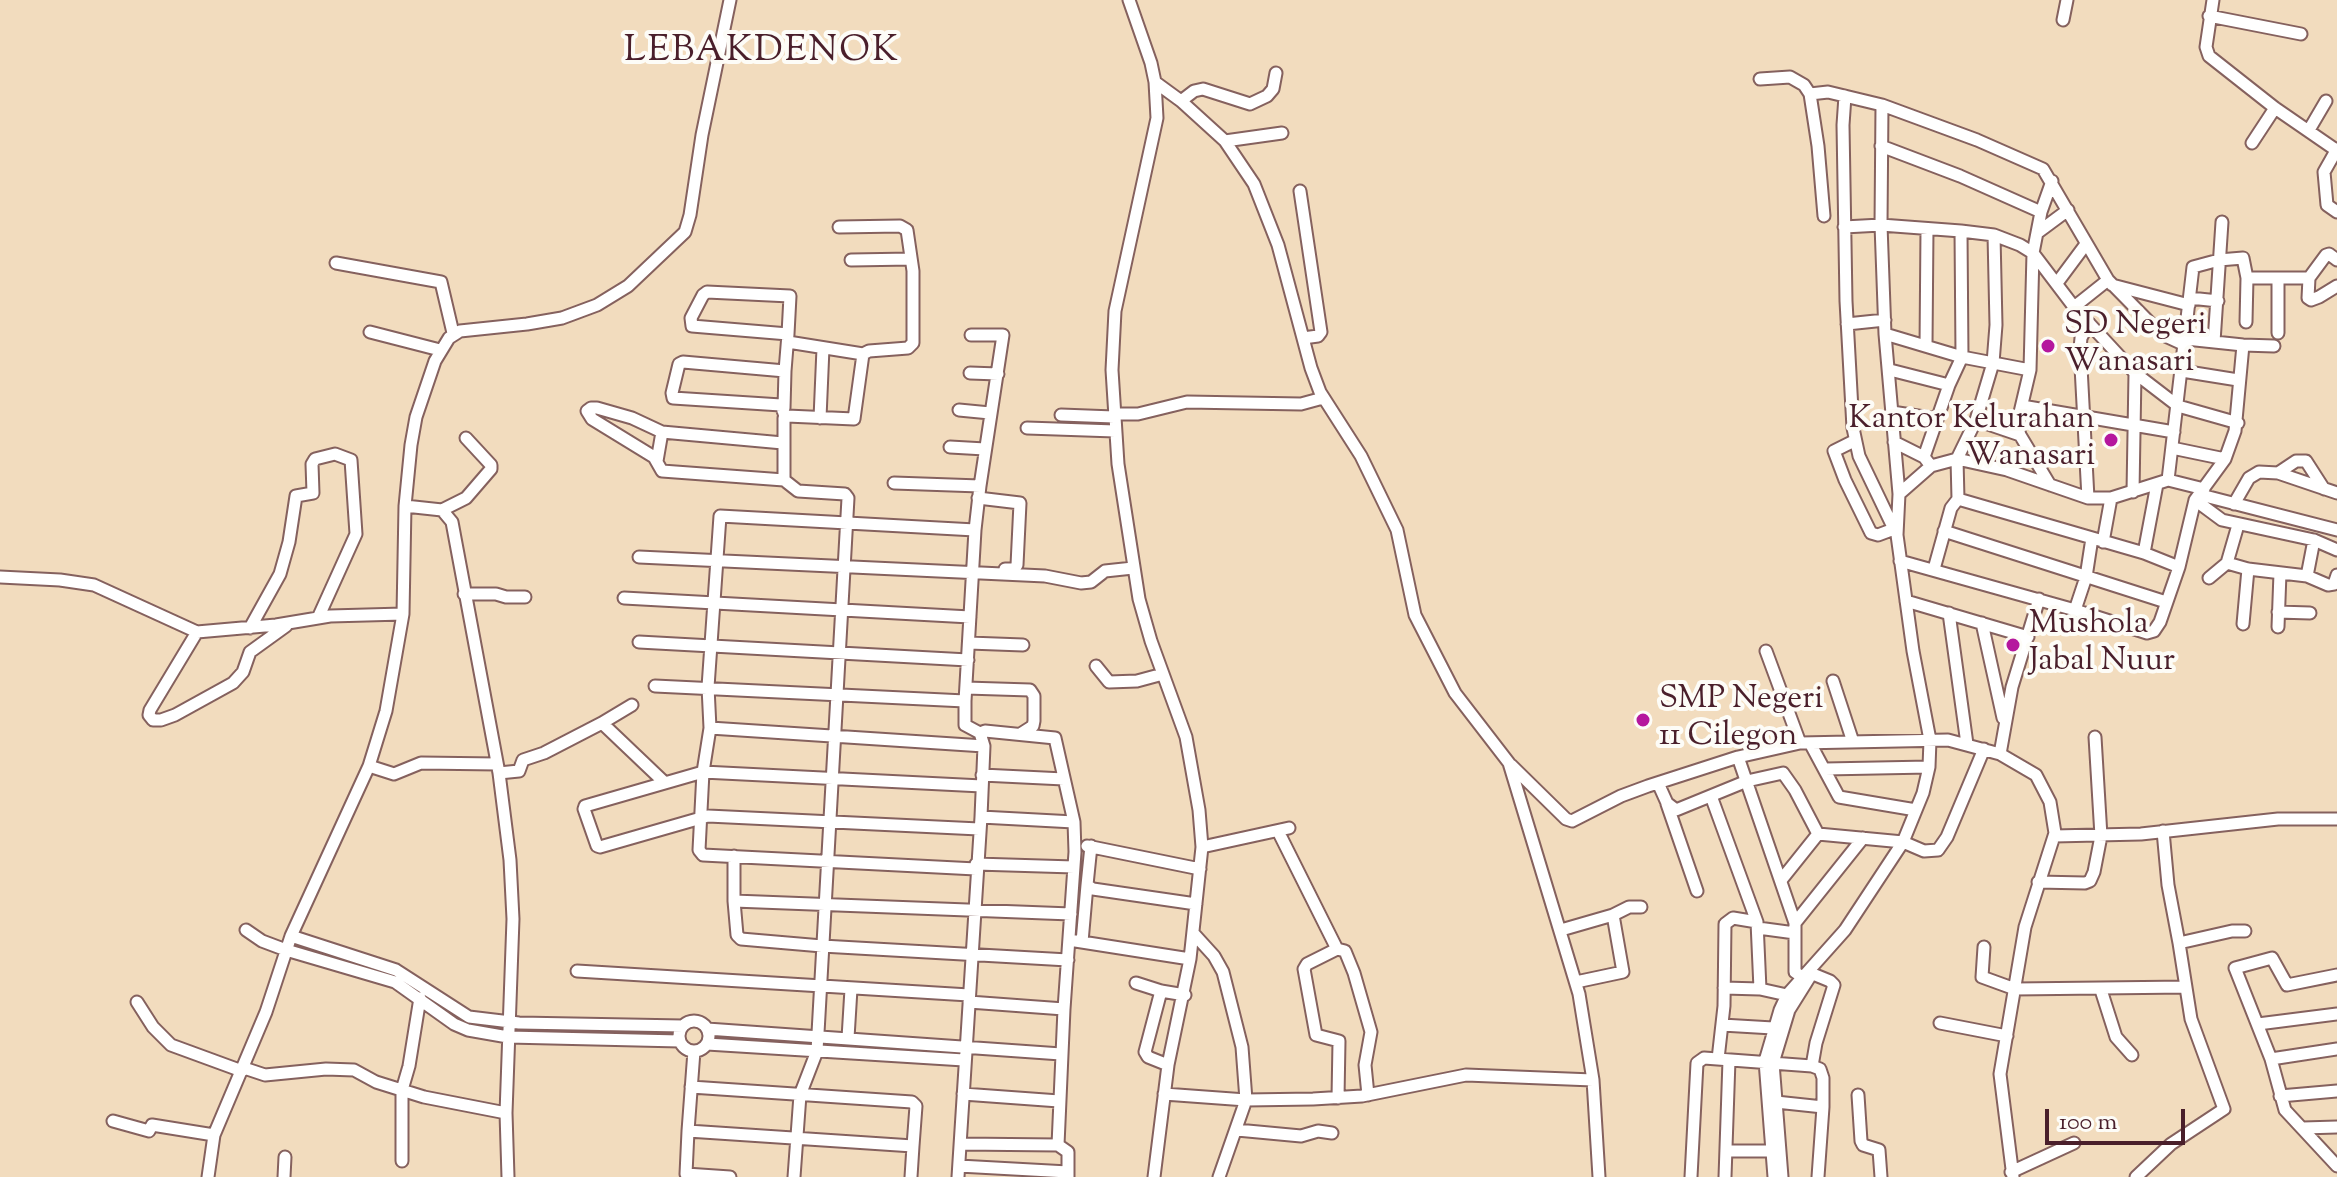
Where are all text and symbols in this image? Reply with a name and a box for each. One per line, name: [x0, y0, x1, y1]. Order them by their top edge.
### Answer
district label: LEBAKDENOK: [624, 32, 900, 76]
place label: SD Negeri Wanasari: [2064, 309, 2207, 384]
marker: SD Negeri Wanasari: [2039, 337, 2057, 355]
place label: Kantor Kelurahan Wanasari: [1848, 403, 2095, 478]
marker: Kantor Kelurahan Wanasari: [2102, 431, 2120, 449]
place label: Mushola Jabal Nuur: [2029, 608, 2175, 683]
marker: Mushola Jabal Nuur: [2004, 636, 2022, 654]
place label: SMP Negeri 11 Cilegon: [1659, 683, 1823, 758]
marker: SMP Negeri 11 Cilegon: [1634, 711, 1652, 729]
scale bar: [2049, 1093, 2189, 1143]
text: 100 m: [2059, 1106, 2117, 1140]

